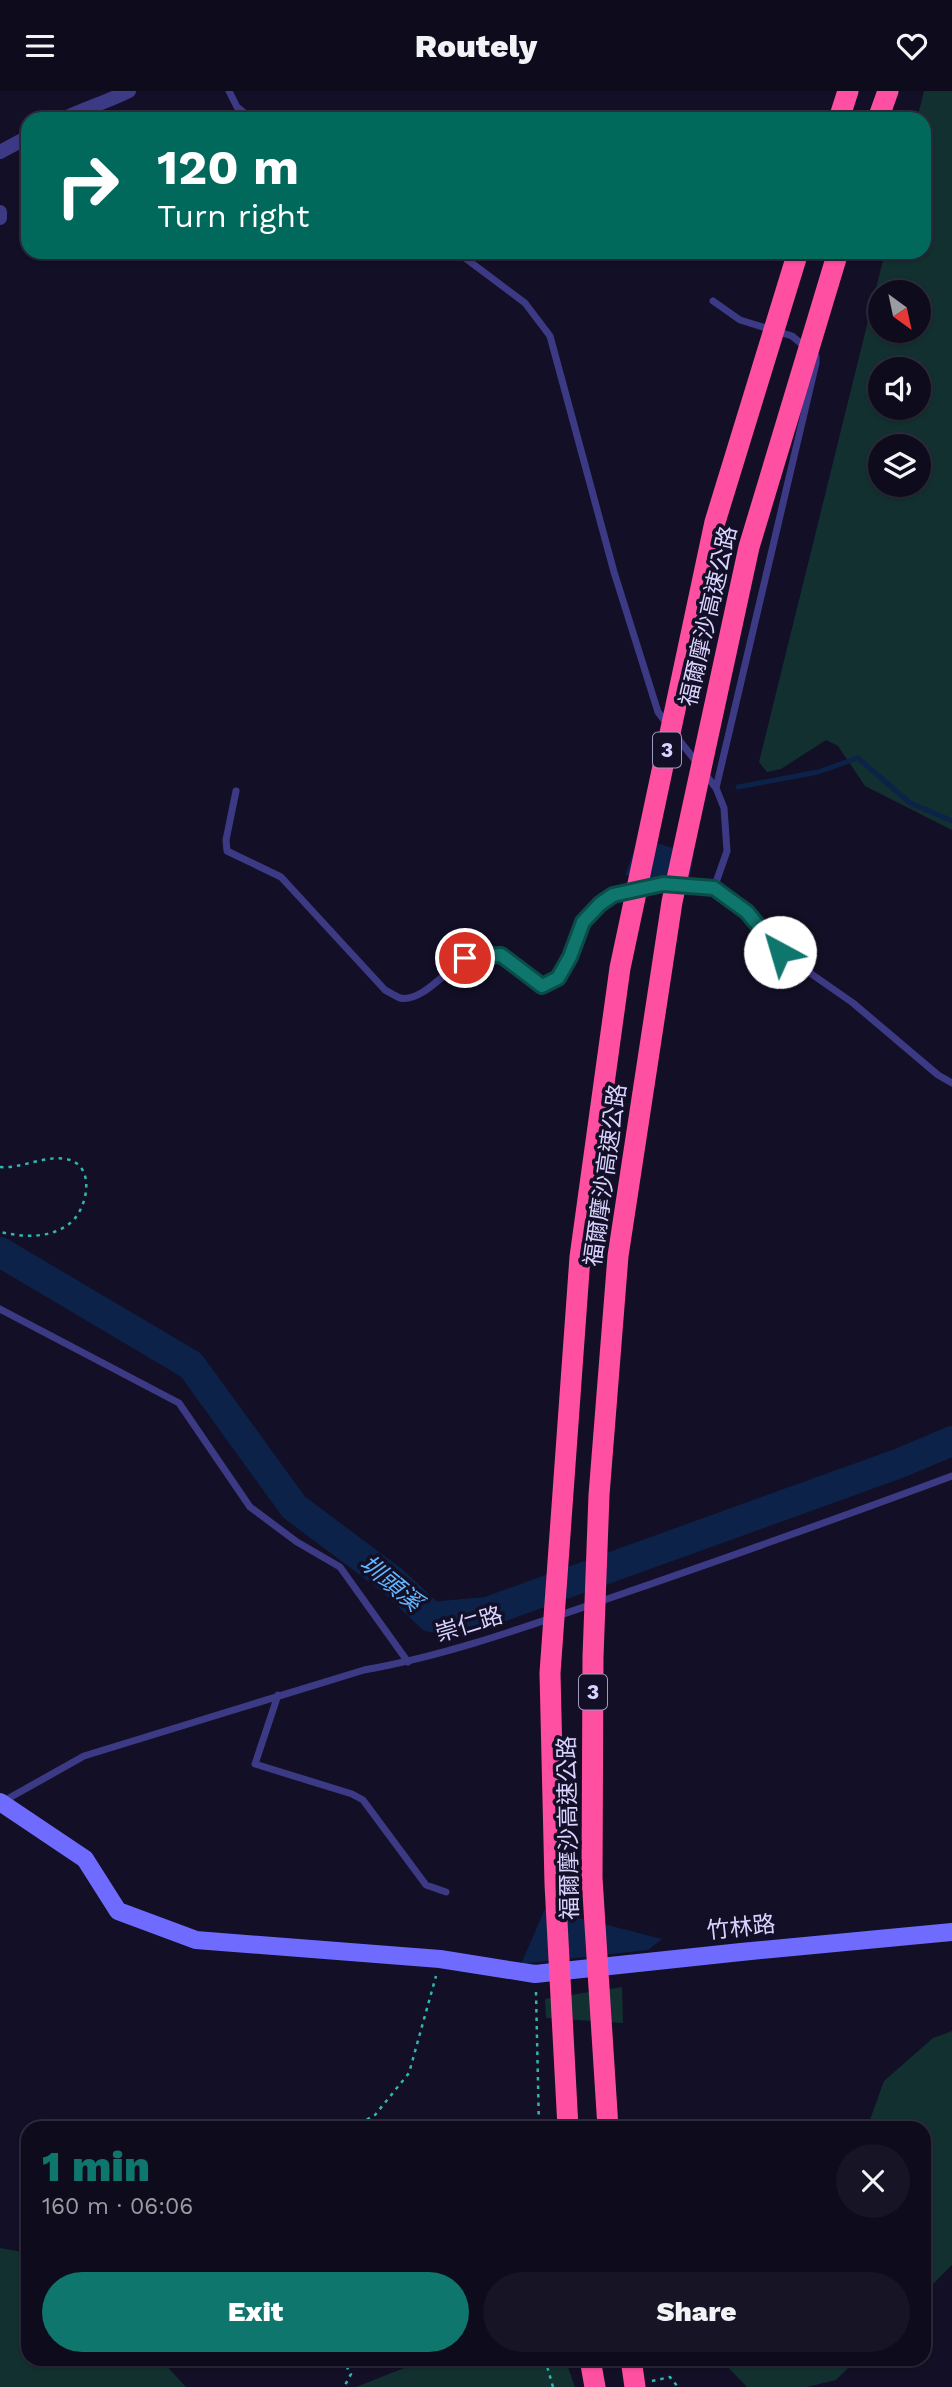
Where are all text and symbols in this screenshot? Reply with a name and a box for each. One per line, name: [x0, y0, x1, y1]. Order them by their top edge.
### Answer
icon: menu: [21, 27, 59, 65]
text: Routely: [415, 27, 537, 65]
icon: heart: [893, 27, 931, 65]
text: 120 m: [157, 138, 299, 196]
icon: right: [42, 140, 133, 231]
text: Turn right: [157, 197, 309, 235]
north arrow: [868, 280, 931, 343]
map controls: [868, 280, 931, 497]
button: sound: [868, 357, 931, 420]
button: layers: [868, 434, 931, 497]
street label: 福爾摩沙高速公路: [675, 523, 742, 709]
road number: 3: [653, 733, 681, 767]
position arrow: [743, 915, 817, 989]
pin: [435, 928, 495, 988]
icon: arrive: [446, 939, 484, 977]
street label: 福爾摩沙高速公路: [579, 1082, 632, 1268]
water label: 圳頭溪: [354, 1549, 430, 1619]
street label: 崇仁路: [432, 1601, 506, 1647]
road number: 3: [579, 1675, 607, 1709]
street label: 福爾摩沙高速公路: [553, 1736, 584, 1920]
street label: 竹林路: [705, 1910, 777, 1945]
text: 1 min: [42, 2142, 150, 2191]
button: close: [836, 2144, 910, 2218]
text: 160 m · 06:06: [42, 2193, 193, 2220]
button: Exit: [42, 2272, 469, 2352]
button: Share: [483, 2272, 910, 2352]

